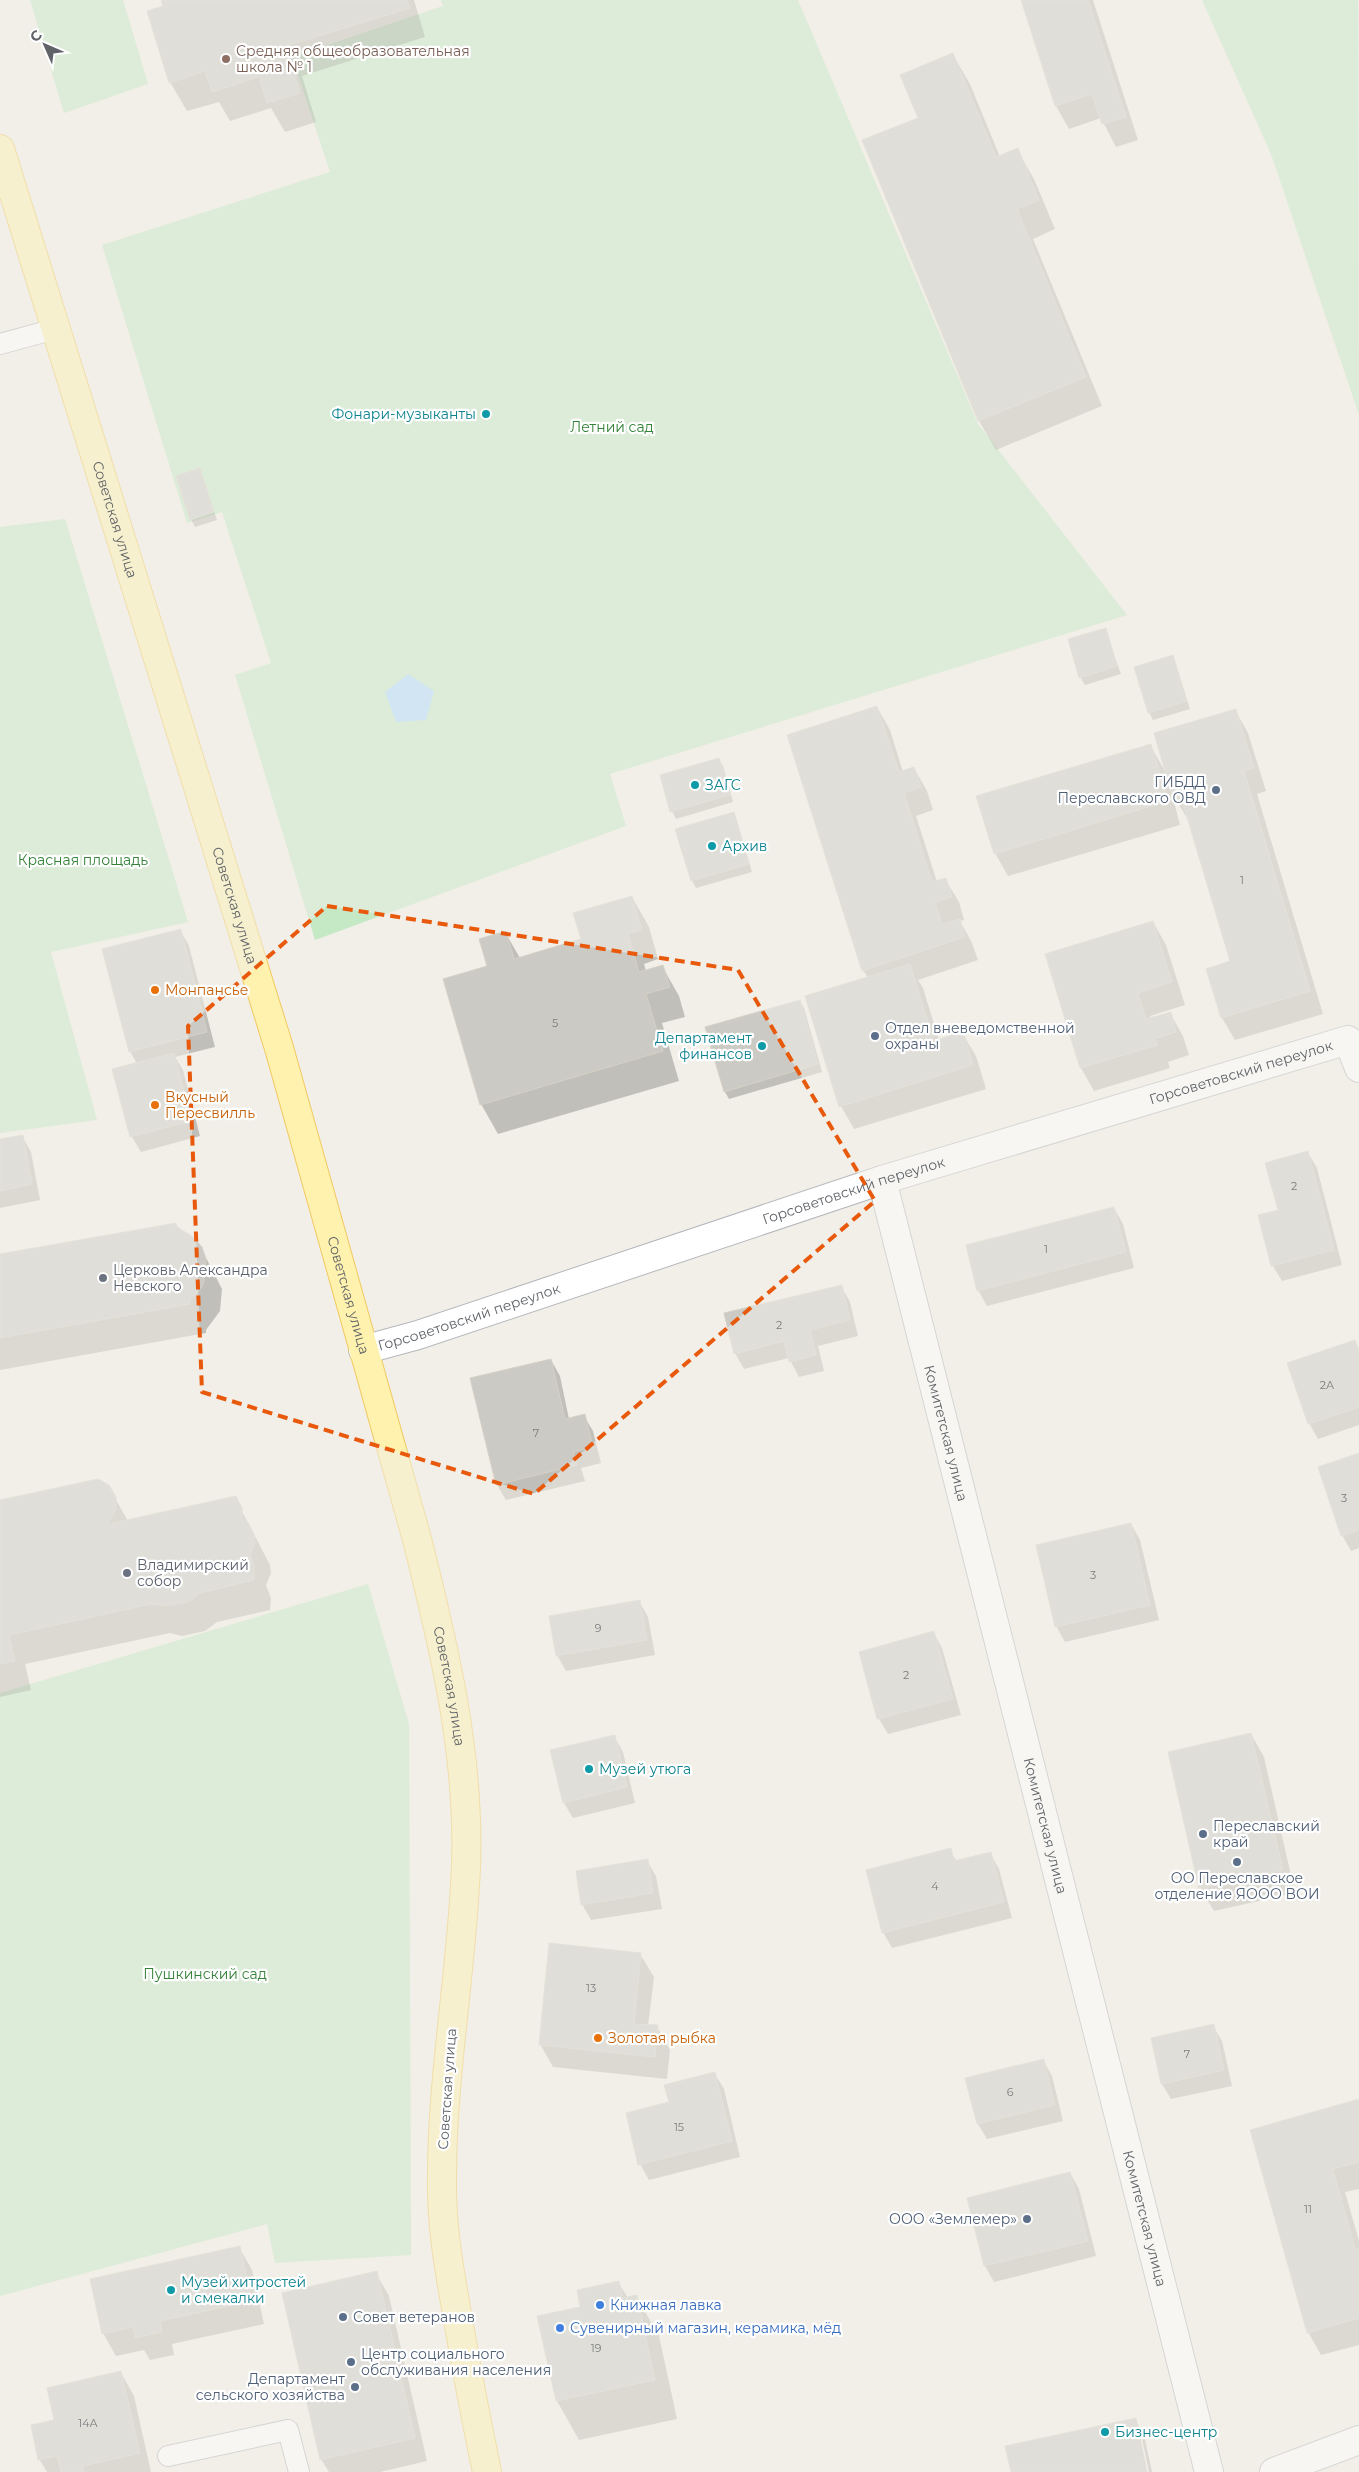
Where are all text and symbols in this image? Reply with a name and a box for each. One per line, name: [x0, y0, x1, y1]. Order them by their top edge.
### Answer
north arrow: [20, 20, 70, 70]
text: С: [26, 26, 46, 46]
place label: Средняя общеобразовательная школа № 1: [236, 42, 470, 76]
marker: Средняя общеобразовательная школа № 1: [220, 53, 232, 65]
place label: Фонари-музыканты: [332, 405, 476, 423]
marker: Фонари-музыканты: [480, 408, 492, 420]
park label: Летний сад: [570, 418, 654, 436]
street label: Советская улица: [88, 459, 142, 580]
place label: ГИБДД Переславского ОВД: [1057, 773, 1206, 807]
place label: ЗАГС: [705, 776, 741, 794]
marker: ЗАГС: [689, 779, 701, 791]
marker: ГИБДД Переславского ОВД: [1210, 784, 1222, 796]
place label: Архив: [722, 837, 767, 855]
marker: Архив: [706, 840, 718, 852]
street label: Советская улица: [208, 845, 261, 966]
park label: Красная площадь: [18, 851, 148, 869]
house number: 1: [1240, 873, 1244, 887]
place label: Монпансье: [165, 981, 248, 999]
marker: Монпансье: [149, 984, 161, 996]
house number: 5: [552, 1016, 558, 1030]
place label: Отдел вневедомственной охраны: [885, 1019, 1075, 1053]
place label: Департамент финансов: [655, 1029, 752, 1063]
marker: Отдел вневедомственной охраны: [869, 1030, 881, 1042]
street label: Горсоветовский переулок: [1147, 1036, 1335, 1108]
marker: Департамент финансов: [756, 1040, 768, 1052]
place label: Вкусный Пересвилль: [165, 1088, 255, 1122]
marker: Вкусный Пересвилль: [149, 1099, 161, 1111]
street label: Горсоветовский переулок: [760, 1153, 947, 1228]
house number: 2: [1291, 1179, 1297, 1193]
street label: Советская улица: [323, 1234, 374, 1356]
house number: 1: [1044, 1242, 1048, 1256]
place label: Церковь Александра Невского: [113, 1261, 268, 1295]
marker: Церковь Александра Невского: [97, 1272, 109, 1284]
street label: Горсоветовский переулок: [376, 1279, 563, 1355]
house number: 2: [776, 1318, 782, 1332]
street label: Комитетская улица: [920, 1363, 972, 1503]
house number: 2А: [1320, 1378, 1335, 1392]
house number: 7: [533, 1426, 539, 1440]
house number: 3: [1341, 1491, 1347, 1505]
place label: Владимирский собор: [137, 1556, 249, 1590]
marker: Владимирский собор: [121, 1567, 133, 1579]
house number: 3: [1090, 1568, 1096, 1582]
house number: 9: [595, 1621, 602, 1635]
street label: Советская улица: [429, 1624, 469, 1747]
house number: 2: [903, 1668, 909, 1682]
street label: Комитетская улица: [1020, 1756, 1071, 1896]
place label: Музей утюга: [599, 1760, 691, 1778]
marker: Музей утюга: [583, 1763, 595, 1775]
place label: Переславский край: [1213, 1817, 1320, 1851]
marker: Переславский край: [1197, 1828, 1209, 1840]
marker: ОО Переславское отделение ЯООО ВОИ: [1231, 1856, 1243, 1868]
place label: ОО Переславское отделение ЯООО ВОИ: [1155, 1869, 1319, 1903]
house number: 4: [931, 1879, 939, 1893]
park label: Пушкинский сад: [143, 1965, 267, 1983]
house number: 13: [586, 1981, 596, 1995]
street label: Советская улица: [434, 2028, 460, 2150]
place label: Золотая рыбка: [608, 2029, 716, 2047]
marker: Золотая рыбка: [592, 2032, 604, 2044]
house number: 7: [1184, 2047, 1190, 2061]
house number: 6: [1007, 2085, 1014, 2099]
house number: 15: [674, 2120, 684, 2134]
street label: Комитетская улица: [1119, 2148, 1171, 2288]
house number: 11: [1304, 2202, 1312, 2216]
place label: ООО «Землемер»: [889, 2210, 1017, 2228]
marker: ООО «Землемер»: [1021, 2213, 1033, 2225]
place label: Музей хитростей и смекалки: [181, 2273, 306, 2307]
marker: Музей хитростей и смекалки: [165, 2284, 177, 2296]
place label: Книжная лавка: [610, 2296, 722, 2314]
marker: Книжная лавка: [594, 2299, 606, 2311]
place label: Совет ветеранов: [353, 2308, 475, 2326]
marker: Совет ветеранов: [337, 2311, 349, 2323]
place label: Сувенирный магазин, керамика, мёд: [570, 2319, 841, 2337]
marker: Сувенирный магазин, керамика, мёд: [554, 2322, 566, 2334]
house number: 19: [591, 2341, 602, 2355]
place label: Центр социального обслуживания населения: [361, 2345, 551, 2379]
marker: Центр социального обслуживания населения: [345, 2356, 357, 2368]
place label: Департамент сельского хозяйства: [196, 2370, 345, 2404]
marker: Департамент сельского хозяйства: [349, 2381, 361, 2393]
house number: 14А: [78, 2416, 99, 2430]
place label: Бизнес-центр: [1115, 2423, 1217, 2441]
marker: Бизнес-центр: [1099, 2426, 1111, 2438]

